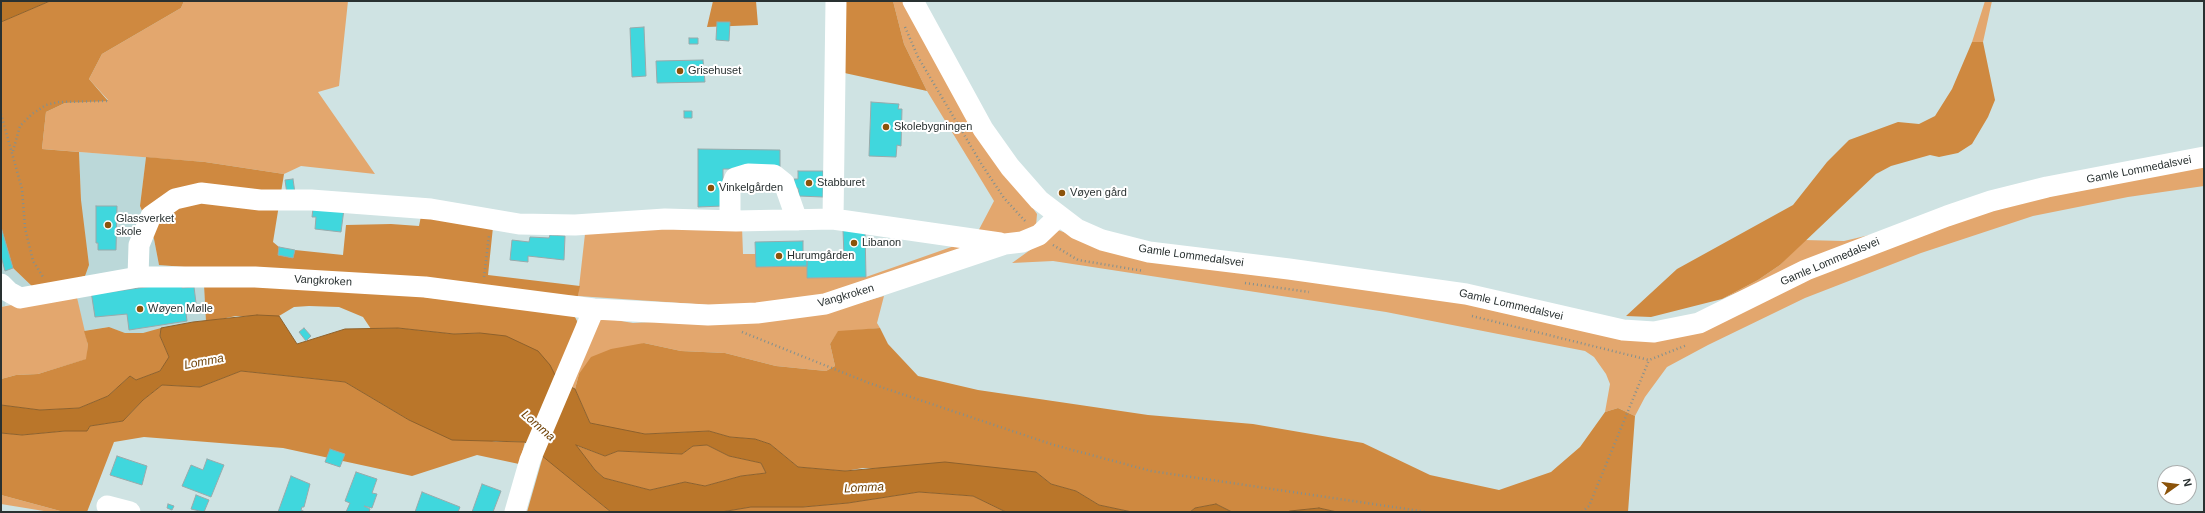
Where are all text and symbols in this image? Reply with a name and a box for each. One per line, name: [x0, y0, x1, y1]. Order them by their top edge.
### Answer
place label: Grisehuset: [688, 64, 741, 78]
marker: Grisehuset: [675, 66, 685, 76]
place label: Skolebygningen: [894, 120, 972, 134]
marker: Skolebygningen: [881, 122, 891, 132]
street label: Gamle Lommedalsvei: [2086, 153, 2192, 187]
place label: Stabburet: [817, 176, 865, 190]
marker: Stabburet: [804, 178, 814, 188]
place label: Vinkelgården: [719, 181, 783, 195]
marker: Vinkelgården: [706, 183, 716, 193]
place label: Vøyen gård: [1070, 186, 1127, 200]
marker: Vøyen gård: [1057, 188, 1067, 198]
place label: Glassverket skole: [116, 212, 174, 238]
marker: Glassverket skole: [103, 220, 113, 230]
street label: Gamle Lommedalsvei: [1778, 235, 1882, 289]
place label: Libanon: [862, 236, 901, 250]
marker: Libanon: [849, 238, 859, 248]
street label: Gamle Lommedalsvei: [1137, 242, 1245, 270]
place label: Hurumgården: [787, 249, 854, 263]
marker: Hurumgården: [774, 251, 784, 261]
street label: Vangkroken: [294, 273, 352, 289]
street label: Vangkroken: [816, 282, 876, 310]
street label: Gamle Lommedalsvei: [1458, 287, 1564, 323]
place label: Wøyen Mølle: [148, 302, 213, 316]
marker: Wøyen Mølle: [135, 304, 145, 314]
water label: Lomma: [183, 351, 225, 373]
water label: Lomma: [518, 407, 558, 445]
north arrow: [2157, 465, 2197, 505]
text: N: [2181, 477, 2194, 488]
water label: Lomma: [844, 480, 884, 496]

